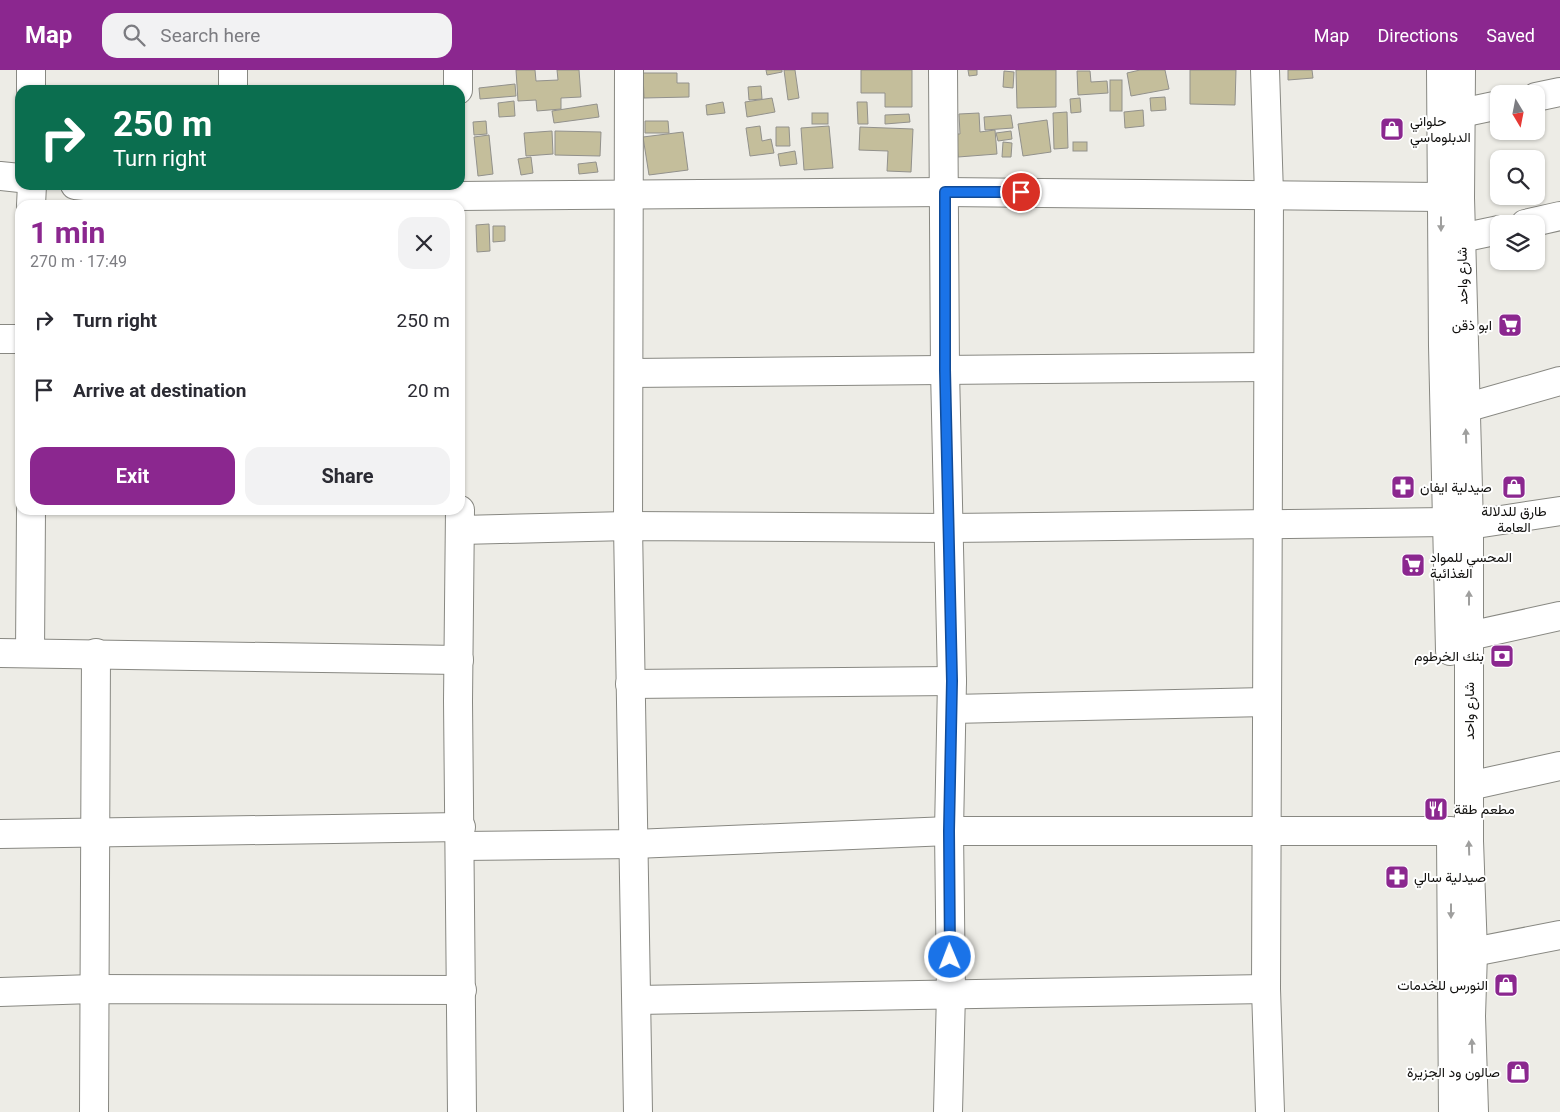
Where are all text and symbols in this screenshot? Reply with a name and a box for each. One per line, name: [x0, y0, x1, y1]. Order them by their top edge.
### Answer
search box: [102, 13, 452, 58]
text: Map: [25, 21, 72, 49]
icon: search: [120, 21, 148, 49]
text: Search here: [160, 24, 260, 47]
text: Map: [1314, 25, 1349, 46]
text: Directions: [1377, 25, 1458, 46]
text: Saved: [1486, 25, 1535, 46]
north arrow: [1490, 85, 1545, 140]
map controls: [1490, 85, 1545, 270]
text: 250 m: [113, 104, 212, 145]
icon: right: [30, 105, 95, 170]
place label: حلواني الدبلوماسي: [1410, 113, 1471, 149]
shop icon: حلواني الدبلوماسي: [1379, 116, 1405, 142]
text: Turn right: [113, 146, 207, 171]
button: search: [1490, 150, 1545, 205]
pin: [1000, 171, 1042, 213]
icon: arrive: [1007, 178, 1035, 206]
text: 1 min: [30, 215, 105, 250]
button: layers: [1490, 215, 1545, 270]
one-way arrow: [1437, 216, 1445, 232]
button: close: [398, 217, 450, 269]
street label: شارع واحد: [1453, 247, 1474, 305]
text: 270 m · 17:49: [30, 252, 127, 271]
icon: right: [30, 306, 58, 334]
text: Turn right: [73, 309, 157, 332]
text: 250 m: [397, 309, 450, 332]
supermarket icon: ابو ذقن: [1497, 312, 1523, 338]
place label: ابو ذقن: [1452, 317, 1492, 334]
icon: arrive: [30, 376, 58, 404]
text: Arrive at destination: [73, 379, 246, 402]
text: 20 m: [407, 379, 450, 402]
one-way arrow: [1462, 428, 1470, 444]
button: Exit: [30, 447, 235, 505]
button: Share: [245, 447, 450, 505]
pharmacy icon: صيدلية ايفان: [1390, 474, 1416, 500]
shop icon: طارق للدلالة العامة: [1501, 474, 1527, 500]
place label: صيدلية ايفان: [1420, 479, 1492, 496]
place label: طارق للدلالة العامة: [1481, 503, 1547, 535]
place label: المحسي للمواد الغذائية: [1430, 549, 1512, 581]
supermarket icon: المحسي للمواد الغذائية: [1400, 552, 1426, 578]
one-way arrow: [1465, 590, 1473, 606]
bank icon: بنك الخرطوم: [1489, 643, 1515, 669]
place label: بنك الخرطوم: [1414, 648, 1484, 665]
street label: شارع واحد: [1461, 682, 1480, 740]
restaurant icon: مطعم طقة: [1423, 796, 1449, 822]
place label: مطعم طقة: [1454, 801, 1515, 818]
one-way arrow: [1465, 840, 1473, 856]
pharmacy icon: صيدلية سالي: [1384, 864, 1410, 890]
place label: صيدلية سالي: [1414, 869, 1486, 889]
one-way arrow: [1447, 903, 1455, 919]
position arrow: [923, 930, 975, 982]
shop icon: النورس للخدمات: [1493, 972, 1519, 998]
place label: النورس للخدمات: [1397, 977, 1488, 994]
one-way arrow: [1468, 1038, 1476, 1054]
shop icon: صالون ود الجزيرة: [1505, 1059, 1531, 1085]
place label: صالون ود الجزيرة: [1407, 1064, 1500, 1081]

